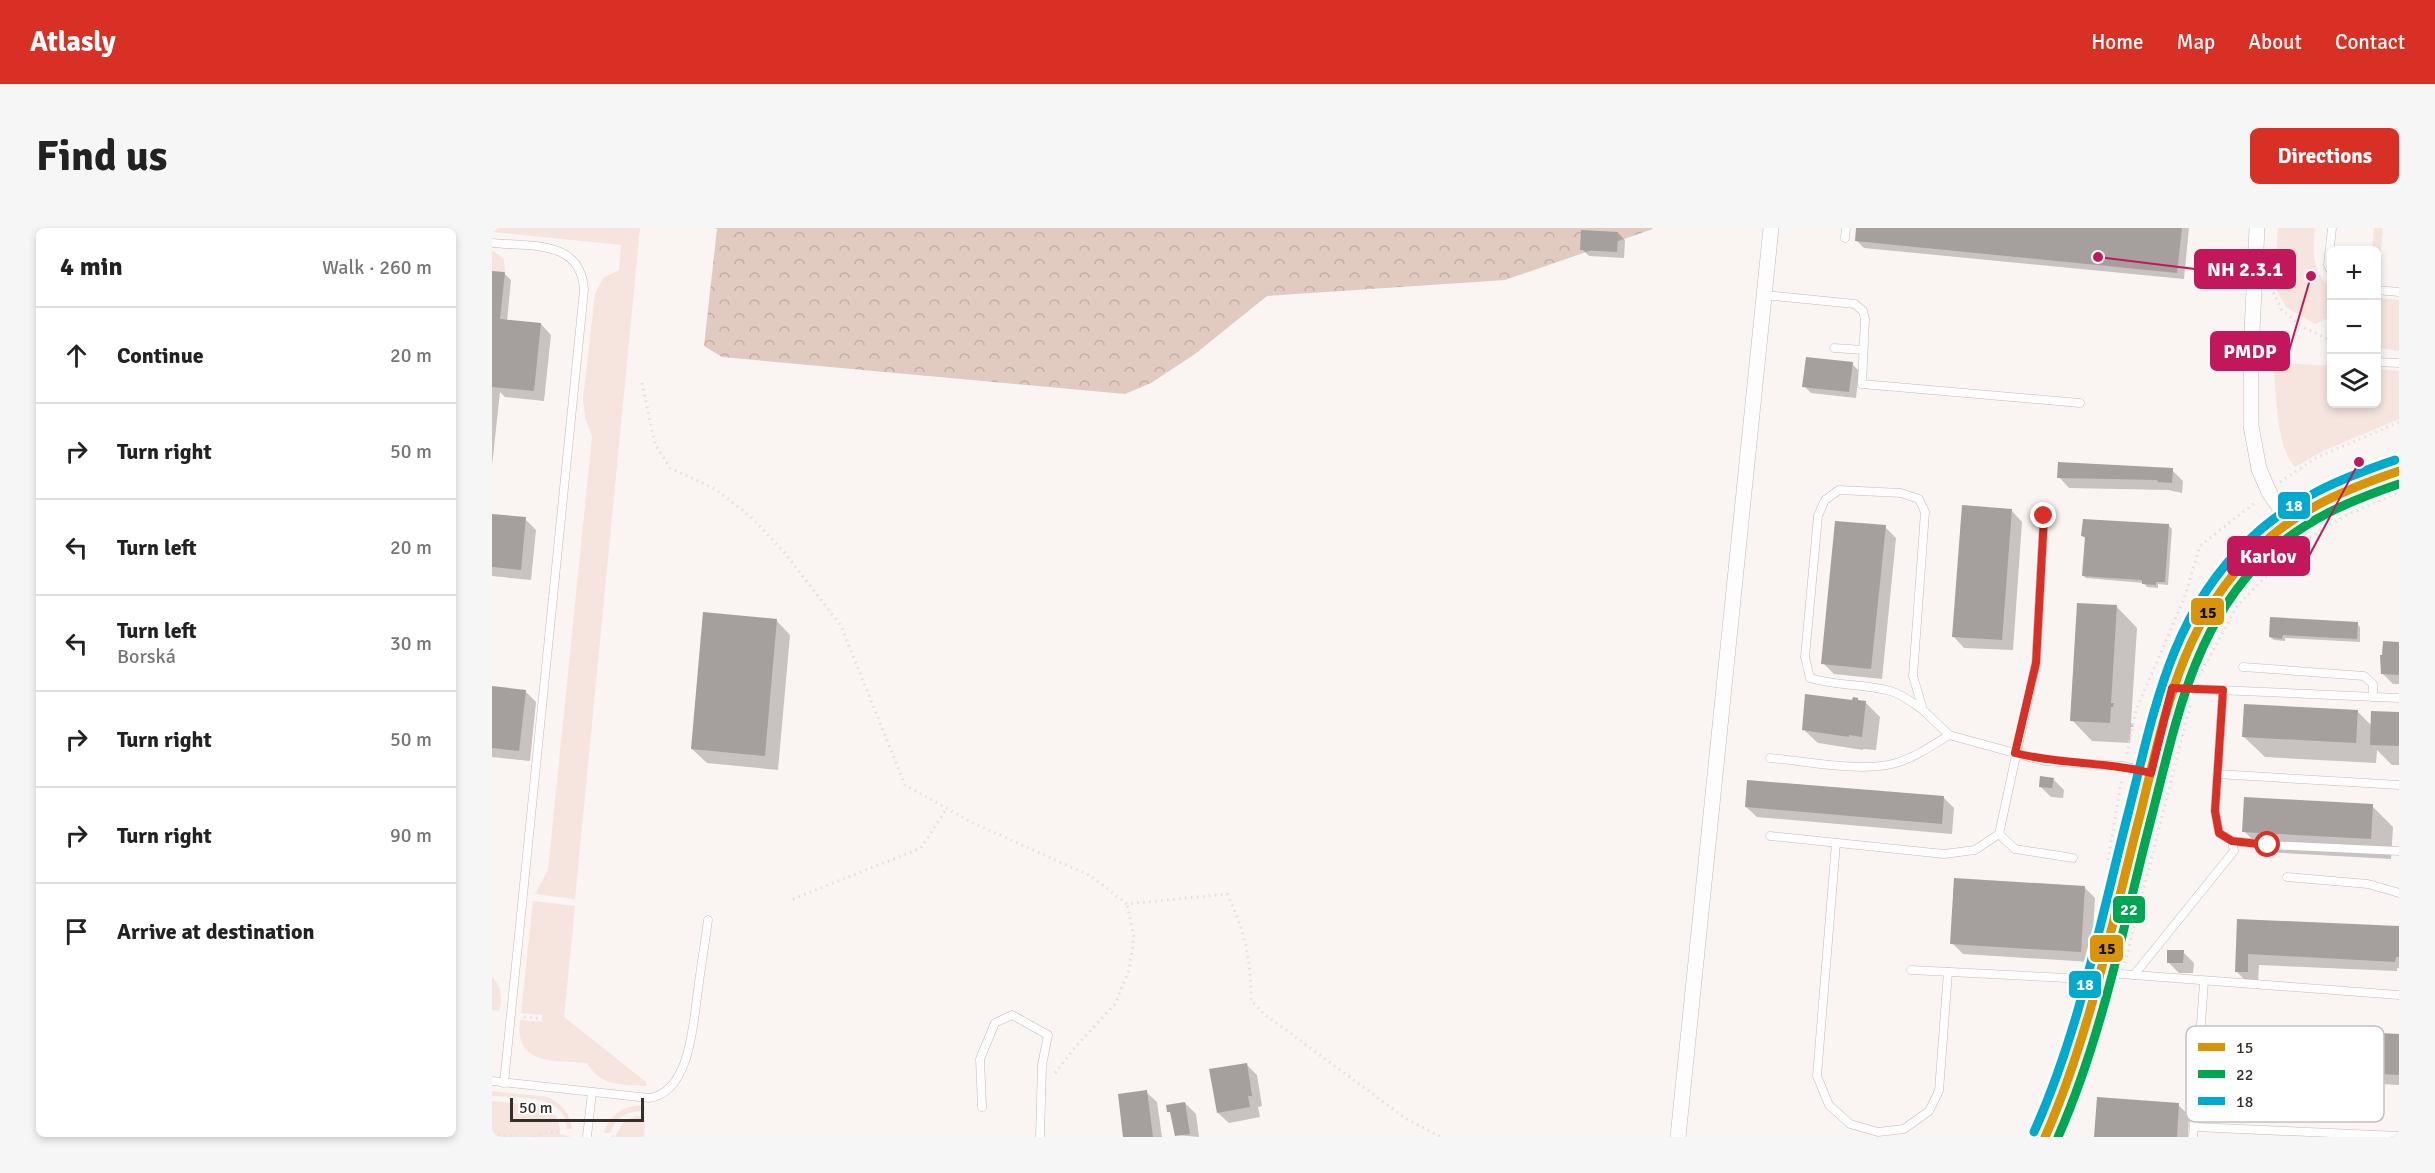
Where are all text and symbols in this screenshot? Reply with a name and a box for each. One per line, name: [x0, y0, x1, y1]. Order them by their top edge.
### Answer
text: Atlasly: [30, 25, 116, 59]
text: Home: [2091, 29, 2144, 55]
text: Map: [2177, 29, 2215, 55]
text: About: [2248, 29, 2302, 55]
text: Contact: [2335, 29, 2405, 55]
button: Directions: [2250, 128, 2399, 184]
text: Find us: [36, 131, 167, 182]
map controls: [2327, 246, 2381, 408]
button: +: [2327, 246, 2381, 300]
callout: NH 2.3.1: [2195, 250, 2295, 288]
text: 4 min: [60, 251, 123, 283]
text: Walk · 260 m: [322, 255, 432, 280]
text: NH 2.3.1: [2207, 257, 2283, 282]
button: −: [2327, 300, 2381, 354]
callout: PMDP: [2211, 332, 2289, 370]
icon: ahead: [60, 339, 93, 372]
text: PMDP: [2223, 339, 2277, 364]
text: Continue: [117, 342, 204, 369]
text: 20 m: [390, 343, 432, 368]
button: layers: [2327, 354, 2381, 408]
icon: right: [60, 435, 93, 468]
text: Turn right: [117, 438, 212, 465]
text: 50 m: [390, 439, 432, 464]
line badge: 18: [2277, 491, 2311, 520]
text: 18: [2285, 496, 2303, 516]
route end: [2030, 502, 2056, 528]
icon: left: [60, 531, 93, 564]
text: Turn left: [117, 534, 197, 561]
text: 20 m: [390, 535, 432, 560]
callout: Karlov: [2228, 537, 2309, 575]
text: Karlov: [2240, 544, 2297, 569]
line badge: 15: [2190, 597, 2225, 626]
text: 15: [2199, 603, 2217, 623]
text: Turn left: [117, 617, 197, 644]
icon: left: [60, 627, 93, 660]
text: 30 m: [390, 631, 432, 656]
text: Borská: [117, 644, 176, 669]
icon: right: [60, 723, 93, 756]
text: Turn right: [117, 726, 212, 753]
text: 50 m: [390, 727, 432, 752]
icon: right: [60, 819, 93, 852]
text: Turn right: [117, 822, 212, 849]
text: 90 m: [390, 823, 432, 848]
route start: [2254, 831, 2280, 857]
line badge: 22: [2112, 895, 2146, 924]
text: 22: [2120, 900, 2138, 920]
icon: arrive: [60, 915, 93, 948]
text: Arrive at destination: [117, 918, 314, 945]
line badge: 15: [2089, 934, 2124, 963]
text: 15: [2098, 939, 2116, 959]
line badge: 18: [2068, 970, 2102, 999]
text: 18: [2076, 975, 2094, 995]
legend: [2186, 1026, 2384, 1122]
text: 15: [2236, 1038, 2253, 1058]
text: 22: [2236, 1065, 2253, 1085]
text: 18: [2236, 1092, 2253, 1112]
scale bar: [510, 1095, 644, 1122]
text: 50 m: [519, 1098, 553, 1118]

